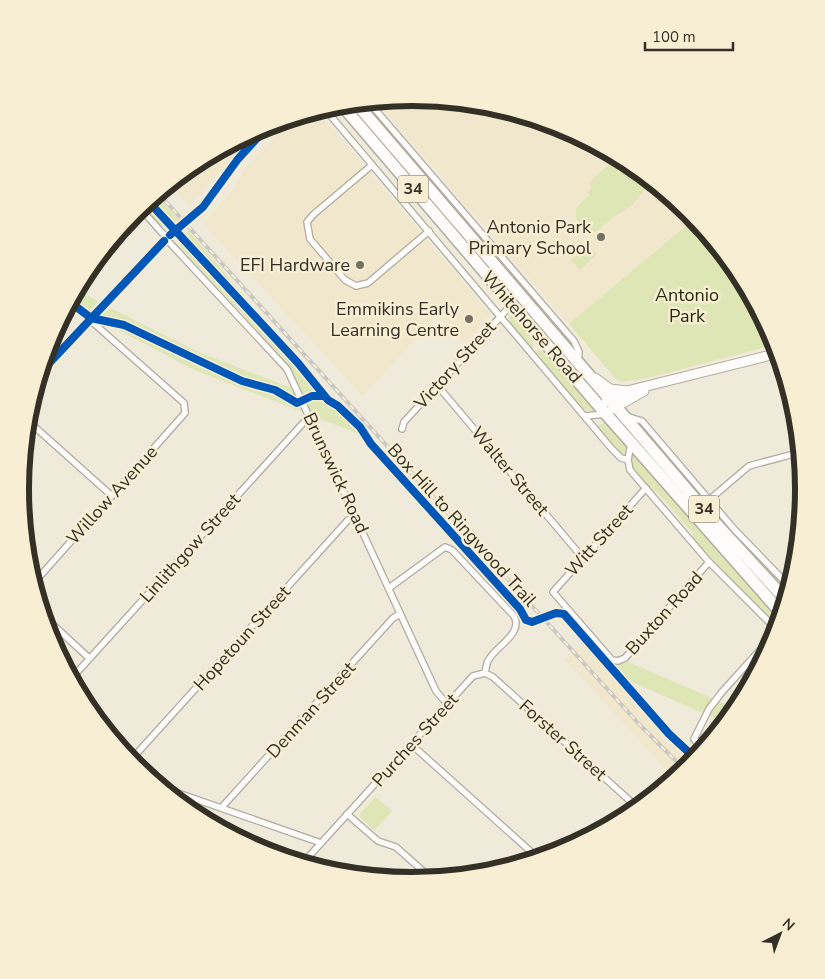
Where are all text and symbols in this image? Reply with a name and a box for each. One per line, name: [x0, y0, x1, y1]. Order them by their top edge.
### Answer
scale bar: [645, 20, 732, 52]
text: 100 m: [652, 27, 696, 47]
road number: 34: [398, 175, 428, 202]
place label: Antonio Park Primary School: [468, 215, 592, 260]
marker: Antonio Park Primary School: [595, 231, 607, 243]
place label: EFI Hardware: [240, 253, 350, 277]
marker: EFI Hardware: [354, 259, 366, 271]
street label: Whitehorse Road: [477, 266, 587, 388]
park label: Antonio Park: [655, 283, 719, 328]
place label: Emmikins Early Learning Centre: [330, 297, 460, 342]
marker: Emmikins Early Learning Centre: [463, 313, 475, 325]
street label: Victory Street: [408, 315, 502, 415]
street label: Brunswick Road: [298, 409, 374, 537]
street label: Walter Street: [466, 421, 555, 521]
street label: Box Hill to Ringwood Trail: [382, 438, 542, 612]
street label: Willow Avenue: [61, 440, 163, 550]
street label: Linlithgow Street: [134, 488, 246, 608]
road number: 34: [689, 496, 719, 522]
street label: Witt Street: [560, 498, 639, 582]
street label: Buxton Road: [620, 566, 708, 660]
street label: Hopetoun Street: [188, 580, 296, 696]
street label: Denman Street: [261, 656, 361, 763]
street label: Purches Street: [367, 688, 464, 792]
street label: Forster Street: [514, 694, 613, 786]
north arrow: [755, 909, 805, 959]
text: N: [778, 914, 799, 935]

